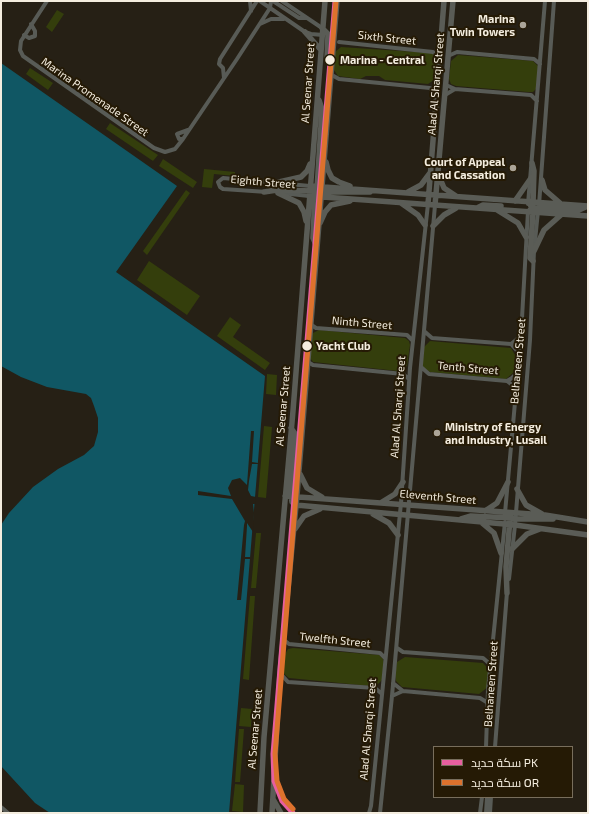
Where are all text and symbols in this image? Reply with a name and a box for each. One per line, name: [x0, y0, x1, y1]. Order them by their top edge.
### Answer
place label: Marina Twin Towers: [450, 12, 515, 38]
marker: Marina Twin Towers: [518, 20, 528, 30]
street label: Sixth Street: [357, 28, 417, 48]
street label: Alad Al Sharqi Street: [425, 32, 447, 136]
street label: Al Seenar Street: [299, 42, 317, 124]
marker: Marina - Central: [323, 53, 337, 67]
place label: Marina - Central: [340, 53, 425, 67]
street label: Marina Promenade Street: [39, 55, 151, 139]
place label: Court of Appeal and Cassation: [424, 155, 505, 181]
marker: Court of Appeal and Cassation: [508, 163, 518, 173]
street label: Eighth Street: [230, 173, 296, 191]
street label: Ninth Street: [331, 314, 393, 332]
street label: Belhaneen Street: [508, 318, 528, 404]
marker: Yacht Club: [300, 339, 314, 353]
place label: Yacht Club: [316, 339, 371, 353]
street label: Alad Al Sharqi Street: [388, 355, 408, 459]
street label: Tenth Street: [437, 359, 499, 377]
street label: Al Seenar Street: [273, 365, 293, 447]
place label: Ministry of Energy and Industry, Lusail: [445, 420, 547, 446]
marker: Ministry of Energy and Industry, Lusail: [432, 428, 442, 438]
street label: Eleventh Street: [399, 487, 477, 507]
street label: Twelfth Street: [299, 630, 371, 650]
street label: Belhaneen Street: [481, 641, 501, 727]
street label: Alad Al Sharqi Street: [357, 677, 379, 781]
street label: Al Seenar Street: [245, 688, 265, 770]
legend: [433, 746, 573, 798]
text: سكة حديد PK: [471, 755, 538, 769]
text: سكة حديد OR: [471, 775, 539, 789]

